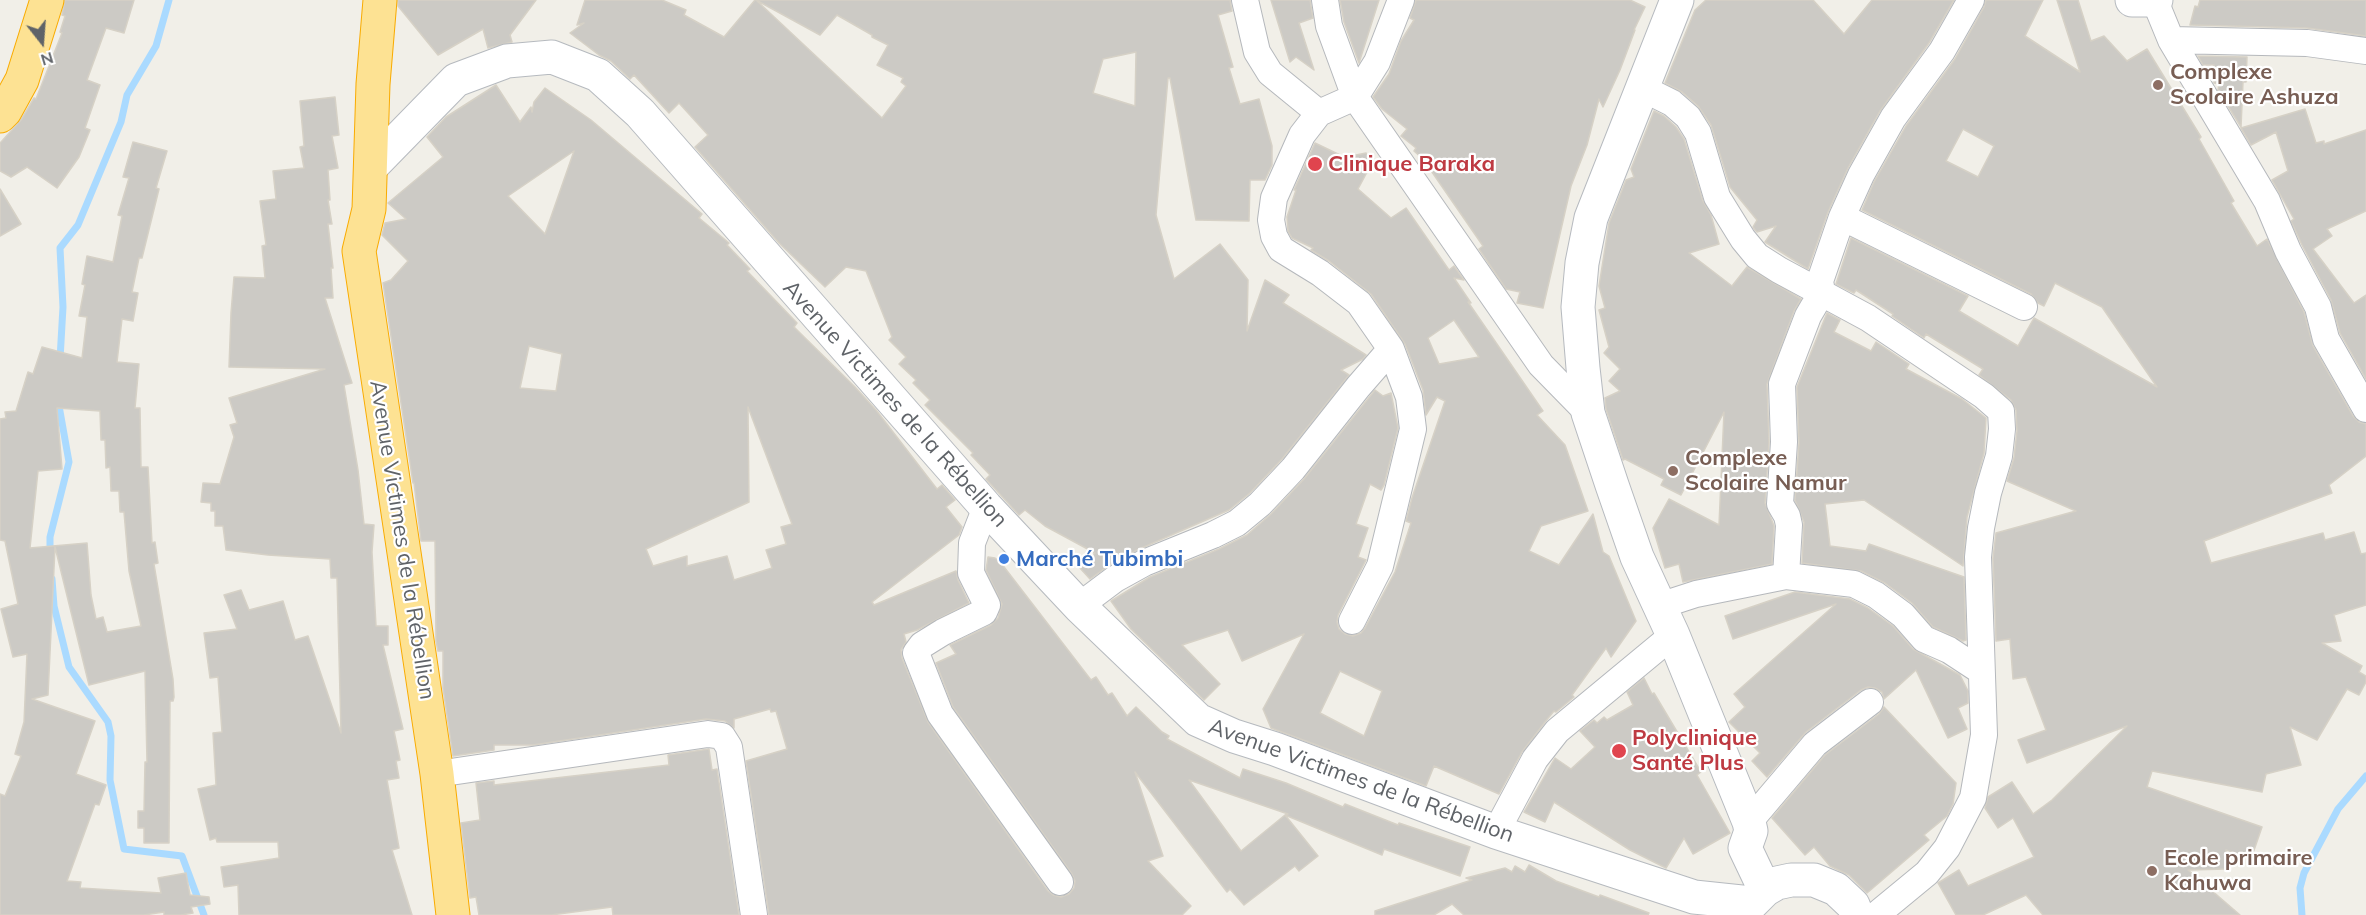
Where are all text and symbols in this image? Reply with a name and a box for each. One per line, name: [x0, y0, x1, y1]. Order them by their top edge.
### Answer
north arrow: [12, 12, 72, 72]
text: N: [39, 48, 56, 71]
place label: Complexe Scolaire Ashuza: [2170, 59, 2339, 110]
marker: Complexe Scolaire Ashuza: [2151, 78, 2165, 92]
place label: Clinique Baraka: [1328, 151, 1495, 177]
marker: Clinique Baraka: [1306, 155, 1324, 173]
street label: Avenue Victimes de la Rébellion: [777, 275, 1013, 533]
street label: Avenue Victimes de la Rébellion: [364, 378, 440, 702]
place label: Complexe Scolaire Namur: [1685, 445, 1847, 496]
marker: Complexe Scolaire Namur: [1666, 464, 1680, 478]
place label: Marché Tubimbi: [1016, 546, 1183, 572]
marker: Marché Tubimbi: [997, 552, 1011, 566]
street label: Avenue Victimes de la Rébellion: [1205, 713, 1517, 849]
place label: Polyclinique Santé Plus: [1632, 725, 1757, 776]
marker: Polyclinique Santé Plus: [1610, 742, 1628, 760]
place label: Ecole primaire Kahuwa: [2164, 845, 2312, 896]
marker: Ecole primaire Kahuwa: [2145, 864, 2159, 878]

